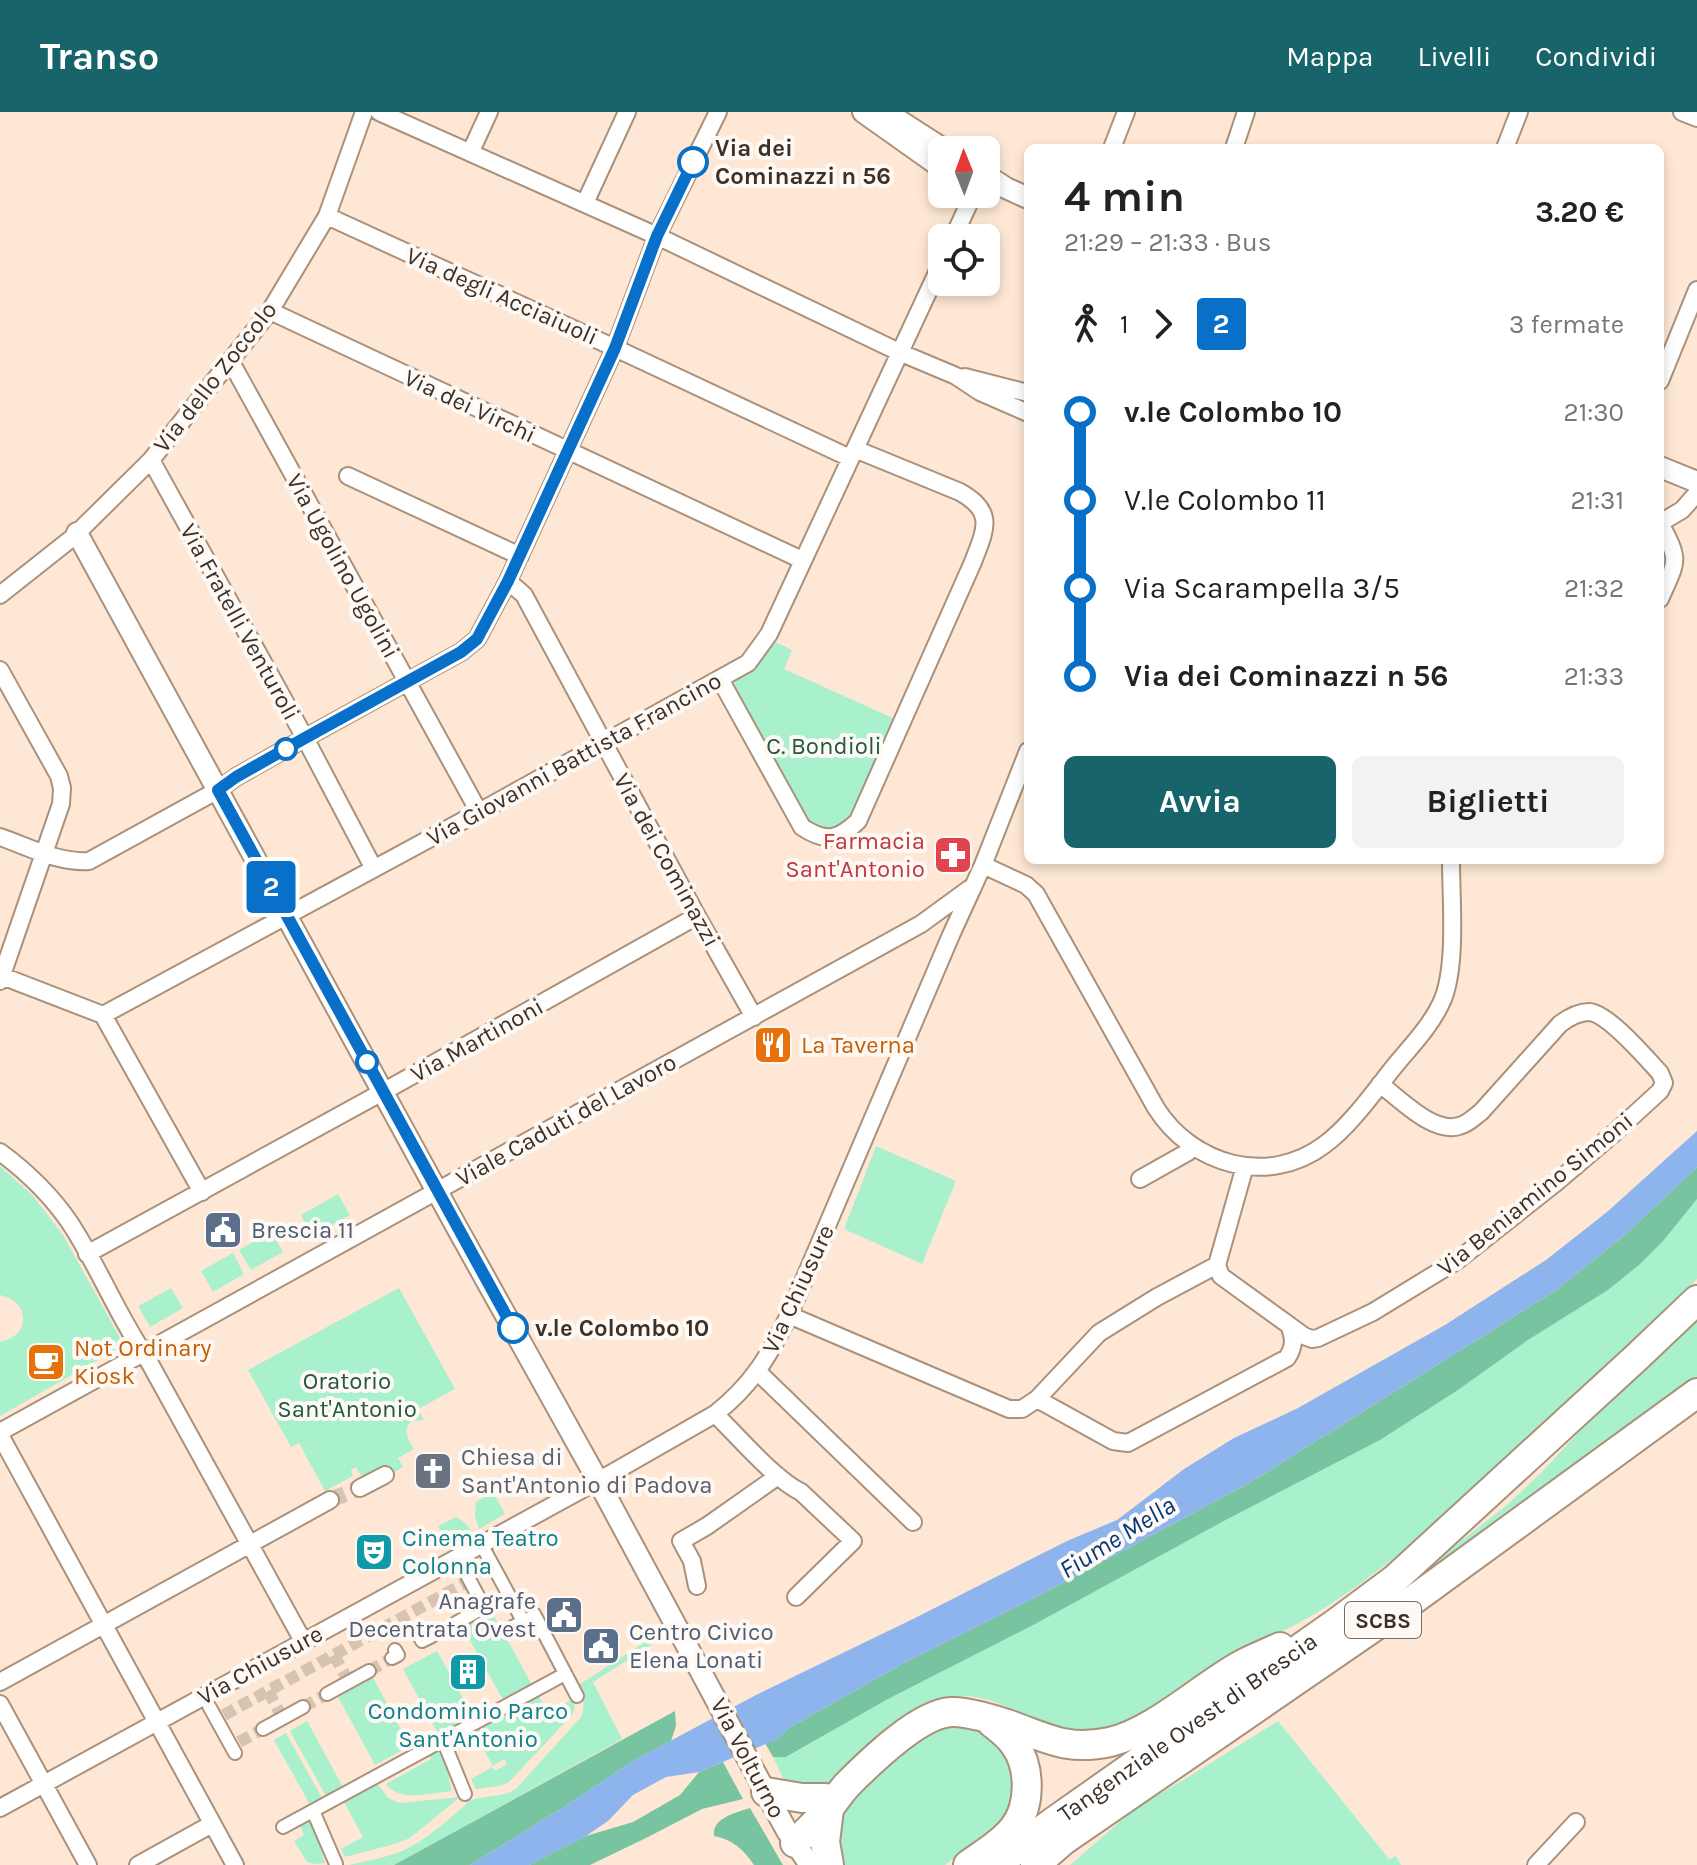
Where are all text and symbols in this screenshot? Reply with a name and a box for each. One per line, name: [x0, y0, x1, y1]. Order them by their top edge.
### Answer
text: Transo: [40, 34, 159, 79]
text: Mappa: [1286, 40, 1373, 73]
text: Livelli: [1417, 40, 1491, 73]
text: Condividi: [1535, 40, 1657, 73]
place label: Via dei Cominazzi n 56: [715, 134, 891, 190]
north arrow: [928, 136, 1000, 208]
map controls: [928, 136, 1000, 296]
marker: Via dei Cominazzi n 56: [678, 147, 708, 177]
text: 4 min: [1064, 171, 1185, 222]
text: 3.20 €: [1535, 194, 1624, 230]
button: locate: [928, 224, 1000, 296]
text: 21:29 – 21:33 · Bus: [1064, 227, 1271, 258]
street label: Via degli Acciaiuoli: [402, 241, 602, 351]
street label: Via dello Zoccolo: [148, 296, 282, 458]
icon: walk: [1064, 302, 1108, 346]
icon: forward: [1141, 302, 1185, 346]
text: 2: [1213, 307, 1230, 340]
text: 1: [1120, 309, 1129, 340]
text: 3 fermate: [1509, 309, 1624, 340]
street label: Via dei Virchi: [400, 363, 540, 449]
text: v.le Colombo 10: [1124, 394, 1342, 430]
text: 21:30: [1564, 397, 1624, 428]
street label: Via Ugolino Ugolini: [281, 469, 405, 663]
text: V.le Colombo 11: [1124, 482, 1326, 518]
text: 21:31: [1570, 485, 1624, 516]
street label: Via Fratelli Venturoli: [174, 519, 306, 725]
text: Via Scarampella 3/5: [1124, 570, 1400, 606]
text: 21:32: [1564, 573, 1624, 604]
text: Via dei Cominazzi n 56: [1124, 658, 1448, 694]
text: 21:33: [1564, 661, 1624, 692]
street label: Via Giovanni Battista Francino: [422, 666, 726, 852]
park label: C. Bondioli: [766, 732, 882, 760]
unlabelled marker: [275, 738, 297, 760]
button: Avvia: [1064, 756, 1336, 848]
button: Biglietti: [1352, 756, 1624, 848]
street label: Via dei Cominazzi: [608, 768, 726, 952]
place label: Farmacia Sant'Antonio: [785, 827, 925, 883]
pharmacy icon: Farmacia Sant'Antonio: [932, 834, 974, 876]
line badge: 2: [245, 861, 297, 913]
text: 2: [263, 870, 279, 903]
street label: Via Martinoni: [406, 992, 548, 1088]
restaurant icon: La Taverna: [752, 1024, 794, 1066]
place label: La Taverna: [801, 1031, 915, 1059]
street label: Viale Caduti del Lavoro: [451, 1048, 681, 1192]
unlabelled marker: [356, 1051, 378, 1073]
street label: Via Beniamino Simoni: [1432, 1107, 1638, 1281]
public building icon: Brescia 11: [202, 1209, 244, 1251]
place label: Brescia 11: [251, 1216, 354, 1244]
street label: Via Chiusure: [756, 1220, 840, 1358]
marker: v.le Colombo 10: [498, 1313, 528, 1343]
place label: v.le Colombo 10: [535, 1314, 709, 1342]
place label: Not Ordinary Kiosk: [74, 1334, 211, 1390]
cafe icon: Not Ordinary Kiosk: [25, 1341, 67, 1383]
park label: Oratorio Sant'Antonio: [277, 1367, 417, 1423]
place label: Chiesa di Sant'Antonio di Padova: [461, 1443, 713, 1499]
church icon: Chiesa di Sant'Antonio di Padova: [412, 1450, 454, 1492]
water label: Fiume Mella: [1054, 1490, 1181, 1585]
place label: Cinema Teatro Colonna: [402, 1524, 559, 1580]
theatre icon: Cinema Teatro Colonna: [353, 1531, 395, 1573]
place label: Anagrafe Decentrata Ovest: [348, 1587, 536, 1643]
public building icon: Anagrafe Decentrata Ovest: [543, 1594, 585, 1636]
road number: SCBS: [1345, 1602, 1421, 1638]
place label: Centro Civico Elena Lonati: [629, 1618, 774, 1674]
street label: Via Chiusure: [193, 1619, 327, 1711]
public building icon: Centro Civico Elena Lonati: [580, 1625, 622, 1667]
street label: Tangenziale Ovest di Brescia: [1053, 1627, 1323, 1828]
building icon: Condominio Parco Sant'Antonio: [447, 1651, 489, 1693]
street label: Via Volturno: [705, 1693, 791, 1823]
place label: Condominio Parco Sant'Antonio: [368, 1697, 568, 1753]

